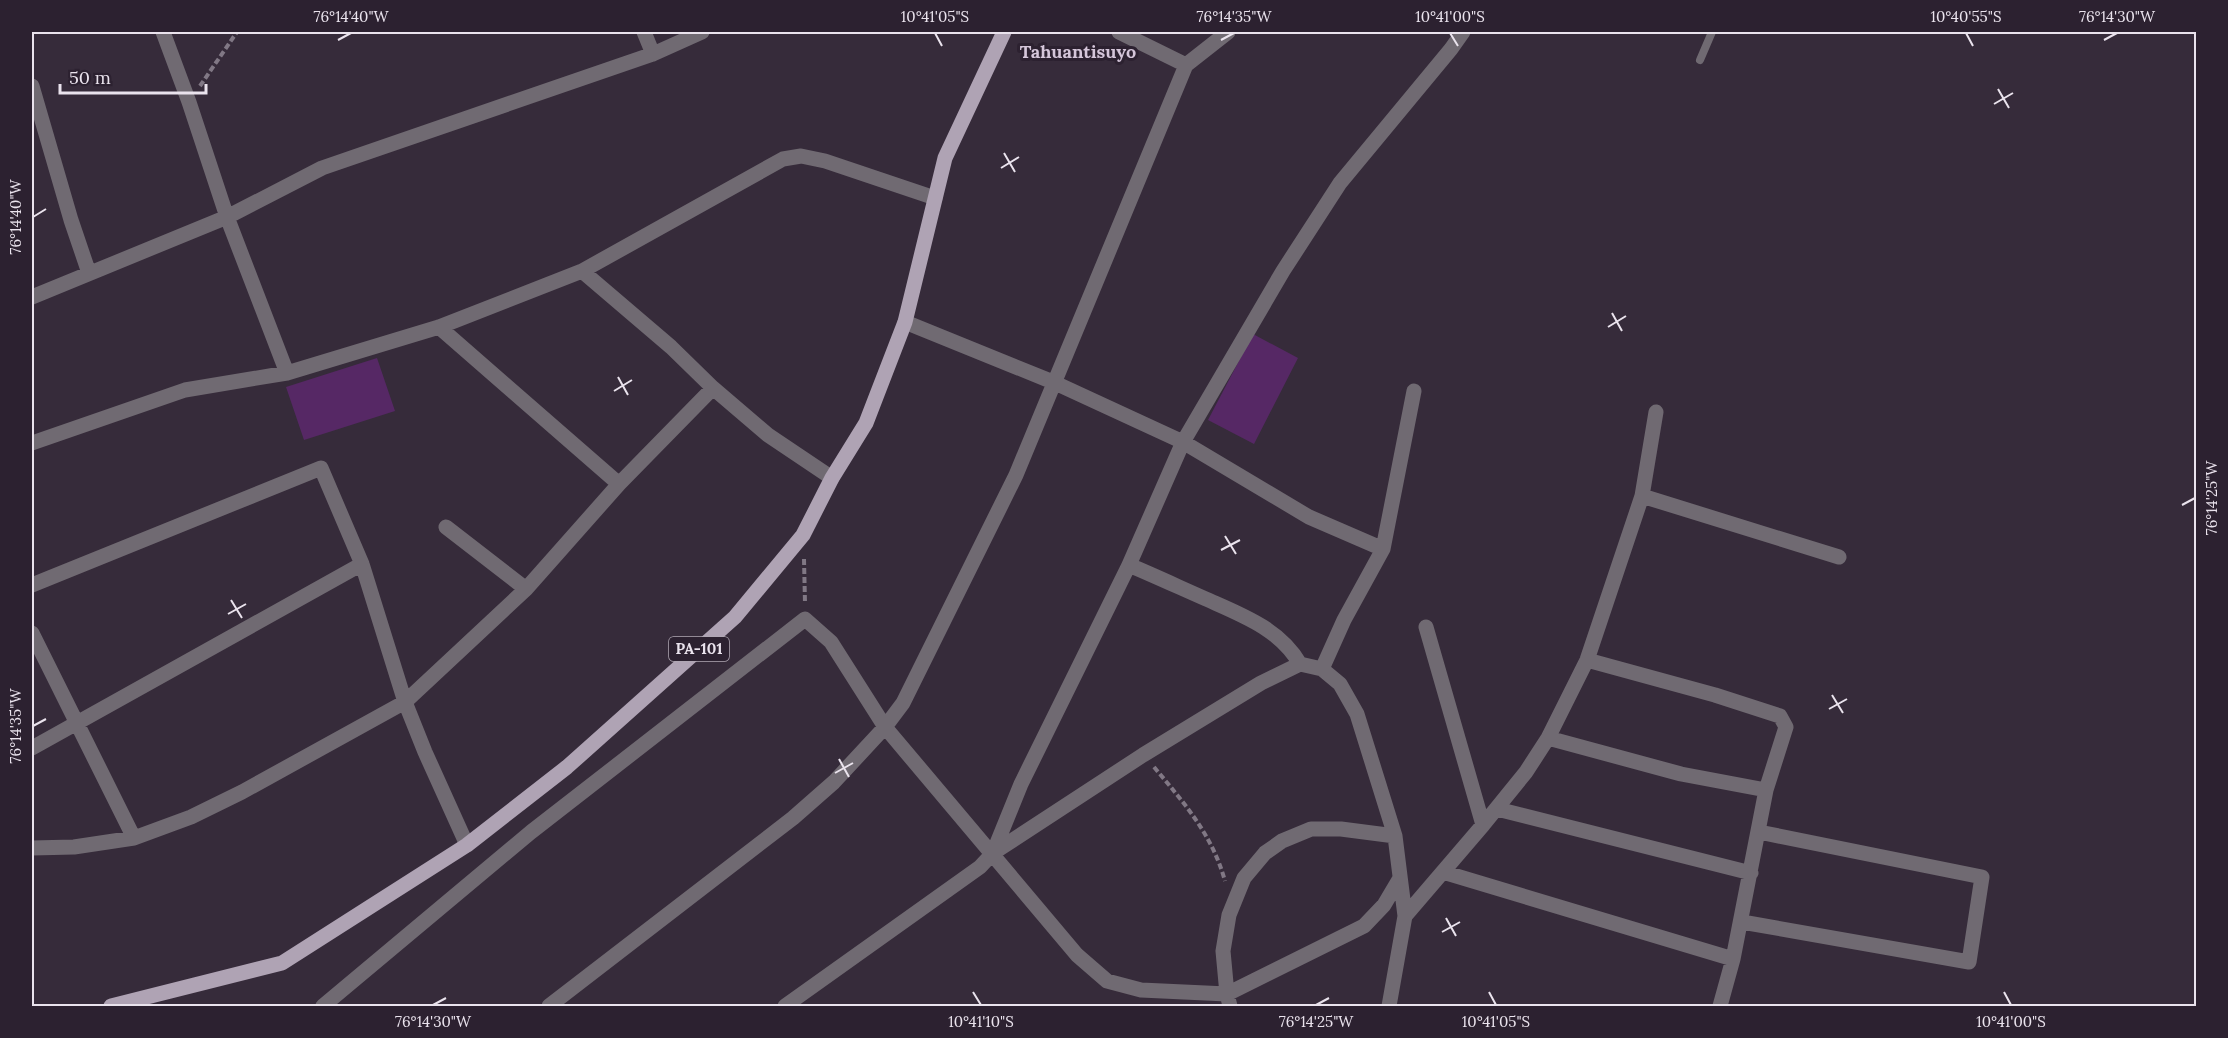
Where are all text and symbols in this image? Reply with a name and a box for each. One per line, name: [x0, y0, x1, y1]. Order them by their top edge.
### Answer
text: 76°14'40"W: [313, 7, 390, 26]
text: 10°41'05"S: [901, 7, 969, 26]
text: 76°14'35"W: [1197, 7, 1272, 26]
text: 10°41'00"S: [1415, 7, 1485, 26]
text: 10°40'55"S: [1931, 7, 2001, 26]
text: 76°14'30"W: [2079, 7, 2156, 26]
district label: Tahuantisuyo: [1020, 40, 1136, 63]
scale bar: [60, 57, 206, 95]
text: 50 m: [69, 66, 111, 89]
text: 76°14'40"W: [6, 178, 25, 255]
text: 76°14'25"W: [2202, 460, 2221, 535]
road number: PA-101: [669, 637, 729, 661]
text: 76°14'35"W: [6, 688, 25, 763]
text: 76°14'30"W: [395, 1012, 472, 1031]
text: 10°41'10"S: [948, 1012, 1014, 1031]
text: 76°14'25"W: [1279, 1012, 1354, 1031]
text: 10°41'05"S: [1462, 1012, 1530, 1031]
text: 10°41'00"S: [1976, 1012, 2046, 1031]

